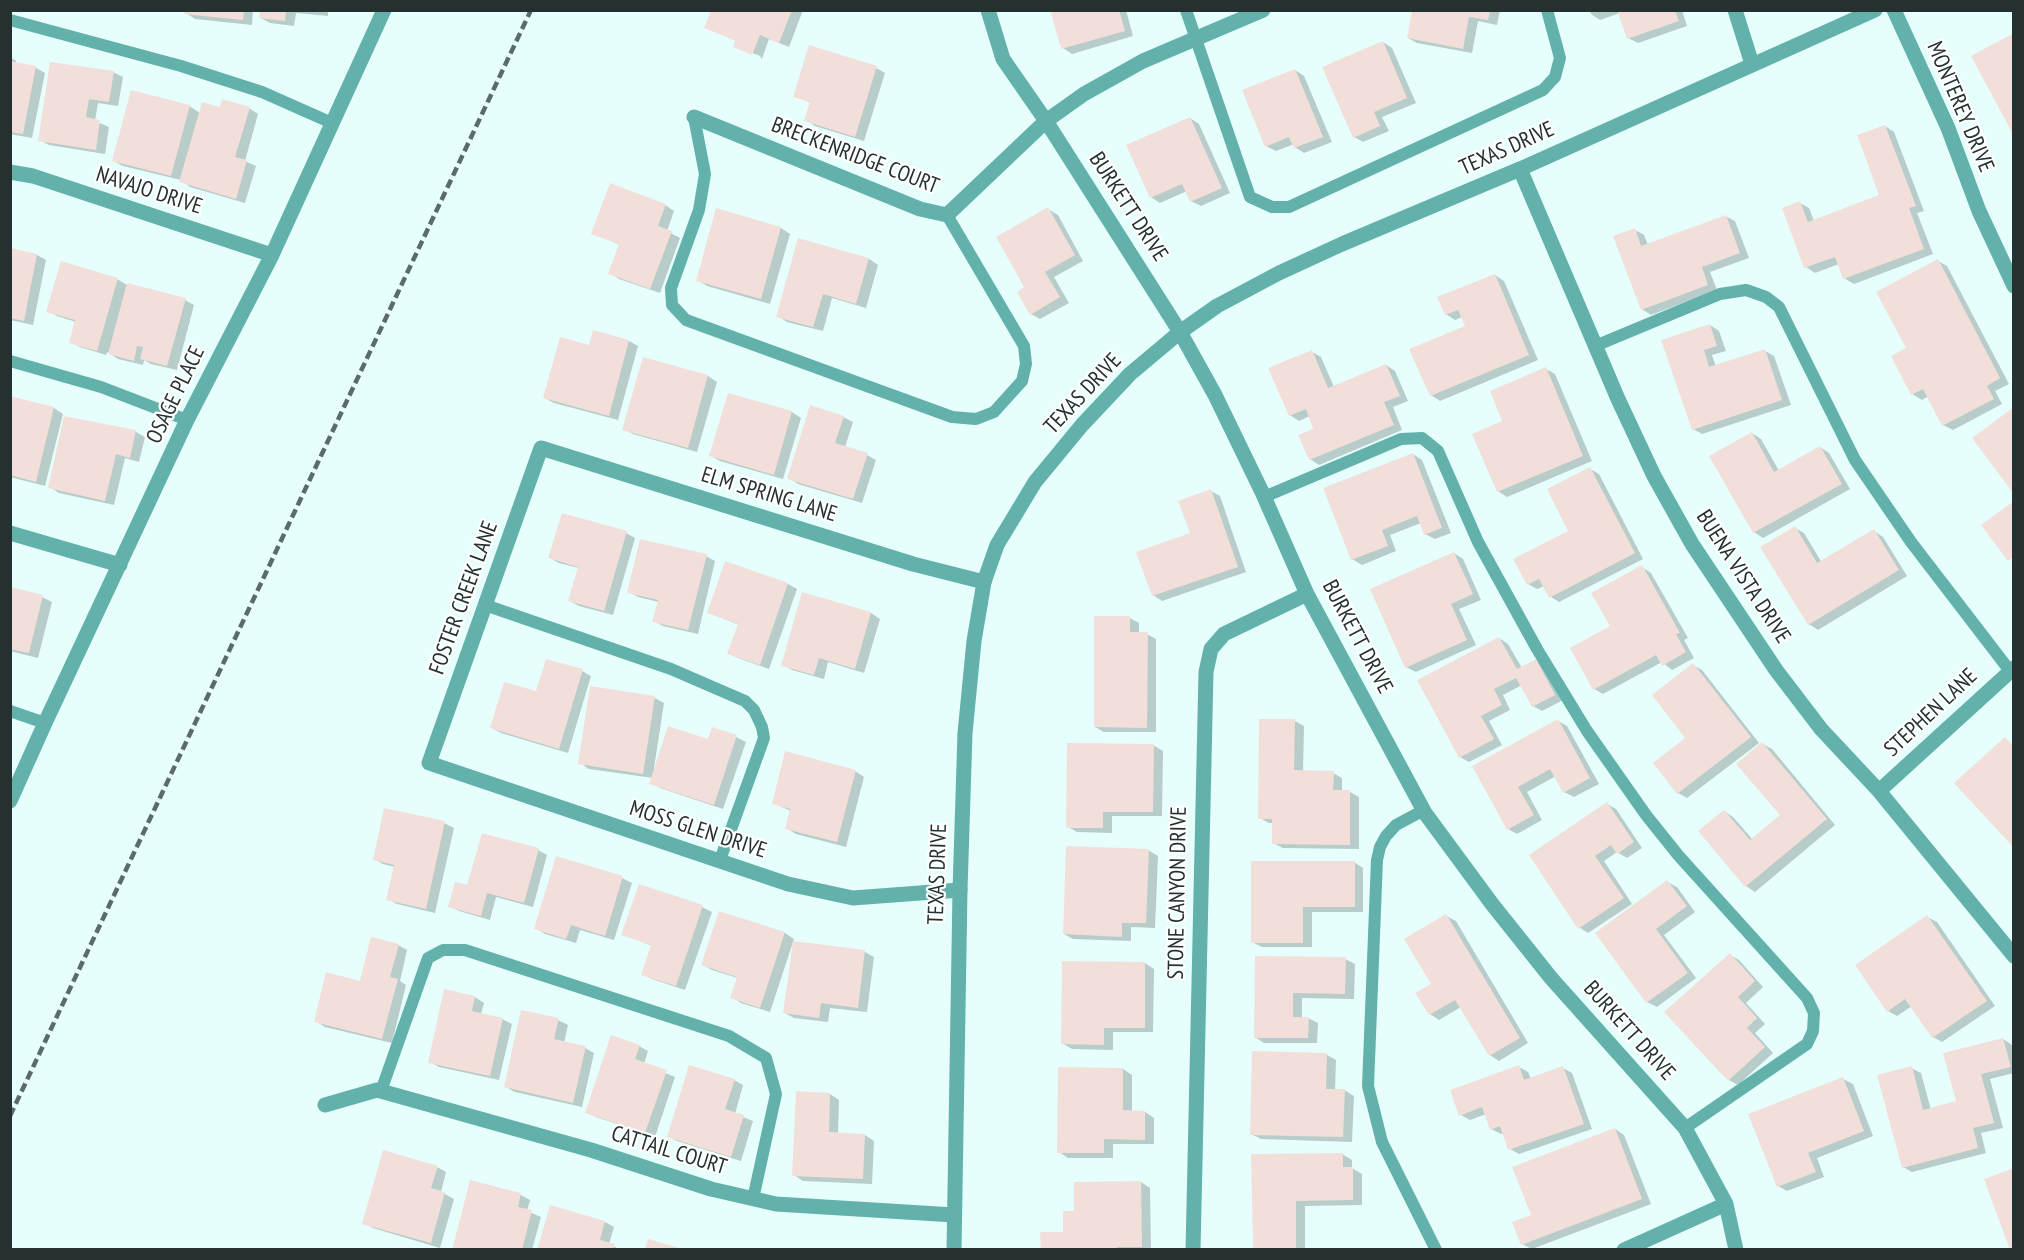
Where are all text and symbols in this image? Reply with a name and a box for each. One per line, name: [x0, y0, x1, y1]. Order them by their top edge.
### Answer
street label: MONTEREY DRIVE: [1921, 38, 1999, 176]
street label: BRECKENRIDGE COURT: [768, 112, 942, 200]
street label: TEXAS DRIVE: [1455, 116, 1559, 182]
street label: BURKETT DRIVE: [1083, 148, 1173, 266]
street label: NAVAJO DRIVE: [93, 161, 205, 221]
street label: OSAGE PLACE: [141, 342, 211, 448]
street label: TEXAS DRIVE: [1039, 348, 1127, 440]
street label: ELM SPRING LANE: [698, 462, 840, 528]
street label: BUENA VISTA DRIVE: [1690, 505, 1796, 649]
street label: FOSTER CREEK LANE: [424, 518, 504, 678]
street label: BURKETT DRIVE: [1316, 576, 1398, 698]
street label: STEPHEN LANE: [1879, 663, 1983, 763]
street label: MOSS GLEN DRIVE: [626, 795, 770, 865]
street label: STONE CANYON DRIVE: [1163, 806, 1193, 980]
street label: TEXAS DRIVE: [923, 823, 953, 925]
street label: BURKETT DRIVE: [1578, 976, 1680, 1086]
street label: CATTAIL COURT: [608, 1121, 730, 1181]

